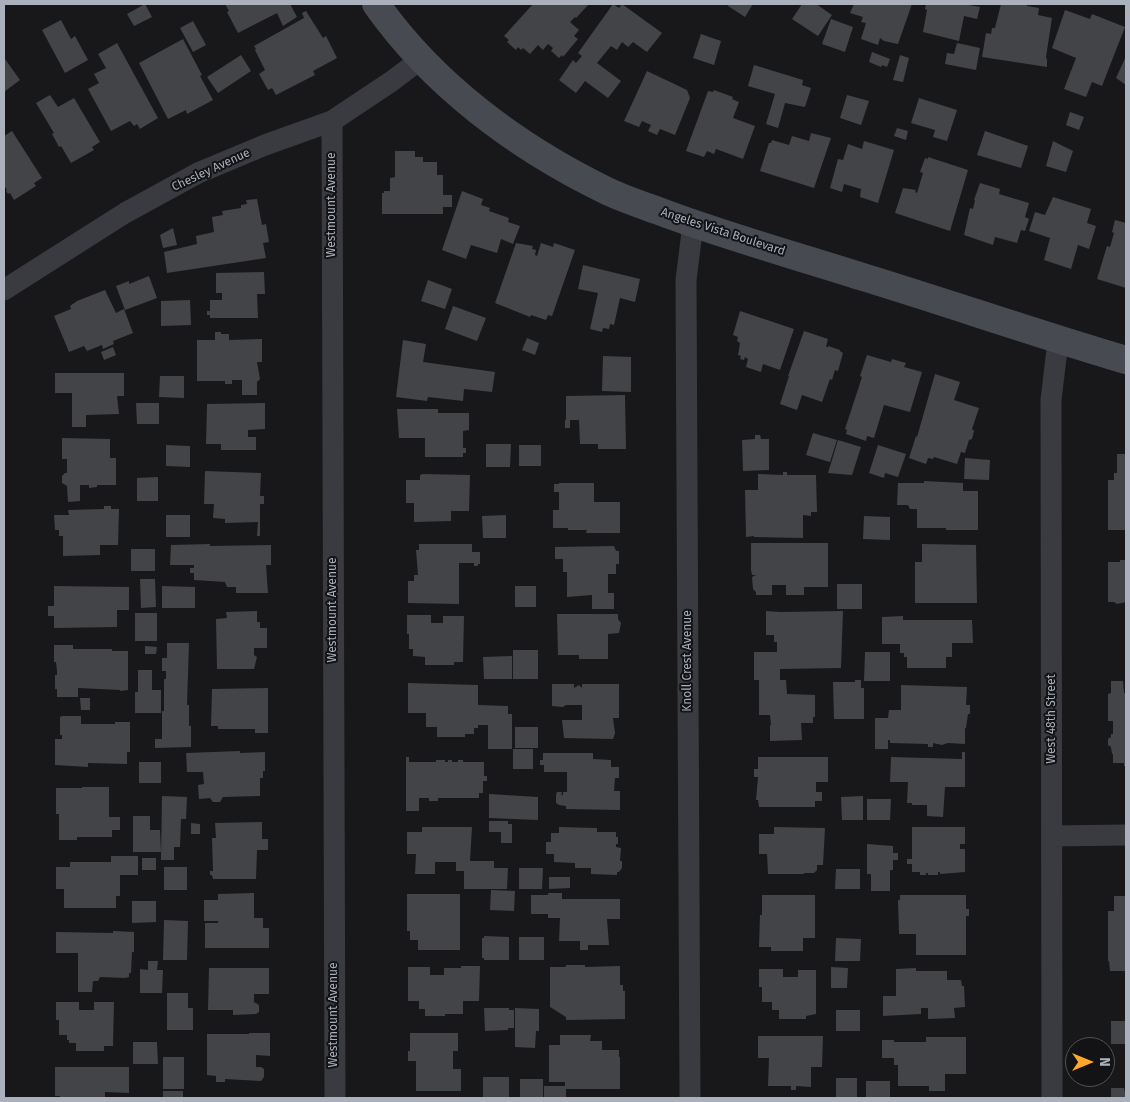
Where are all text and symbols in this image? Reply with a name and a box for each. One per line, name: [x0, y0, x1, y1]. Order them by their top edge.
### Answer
street label: Chesley Avenue: [170, 146, 252, 194]
street label: Westmount Avenue: [325, 153, 339, 257]
street label: Angeles Vista Boulevard: [659, 205, 787, 259]
street label: Westmount Avenue: [326, 558, 340, 662]
street label: Knoll Crest Avenue: [681, 610, 695, 712]
street label: West 48th Street: [1045, 674, 1059, 764]
street label: Westmount Avenue: [327, 963, 341, 1067]
north arrow: [1065, 1037, 1115, 1087]
text: N: [1096, 1057, 1113, 1067]

